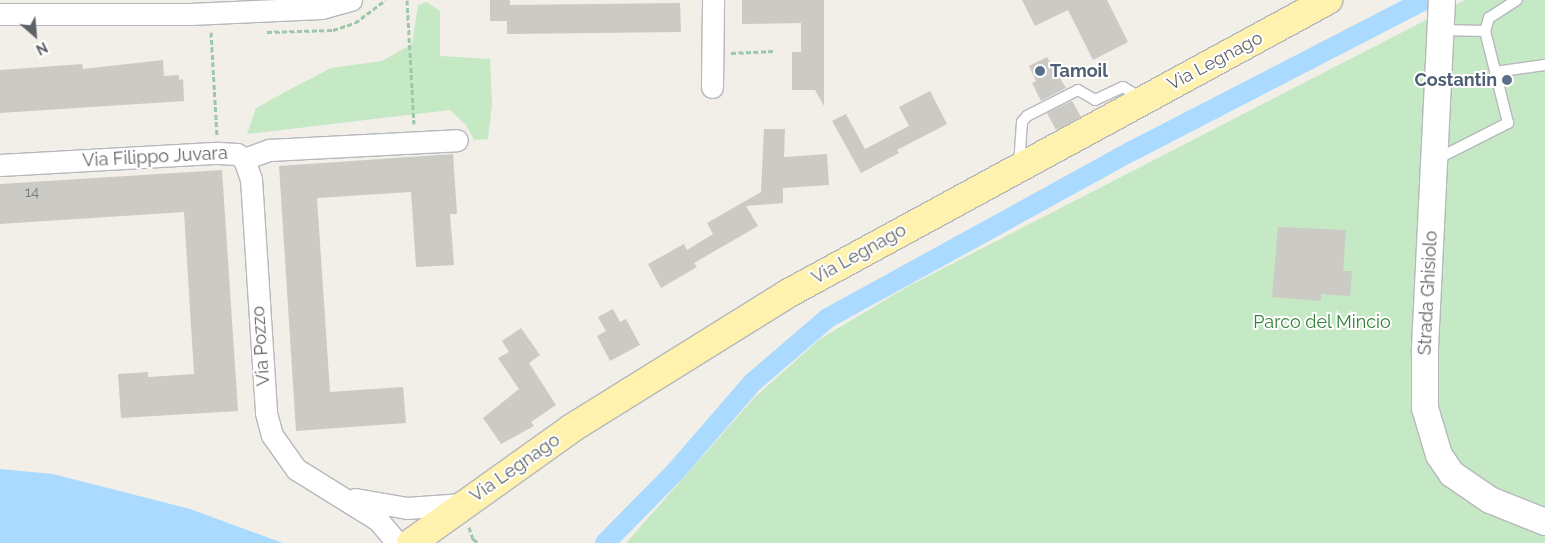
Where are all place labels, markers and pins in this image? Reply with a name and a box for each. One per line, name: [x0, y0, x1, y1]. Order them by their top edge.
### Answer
place label: Tamoil: [1050, 60, 1108, 82]
marker: Tamoil: [1034, 65, 1046, 77]
place label: Costantin: [1415, 69, 1497, 91]
marker: Costantin: [1501, 74, 1513, 86]

